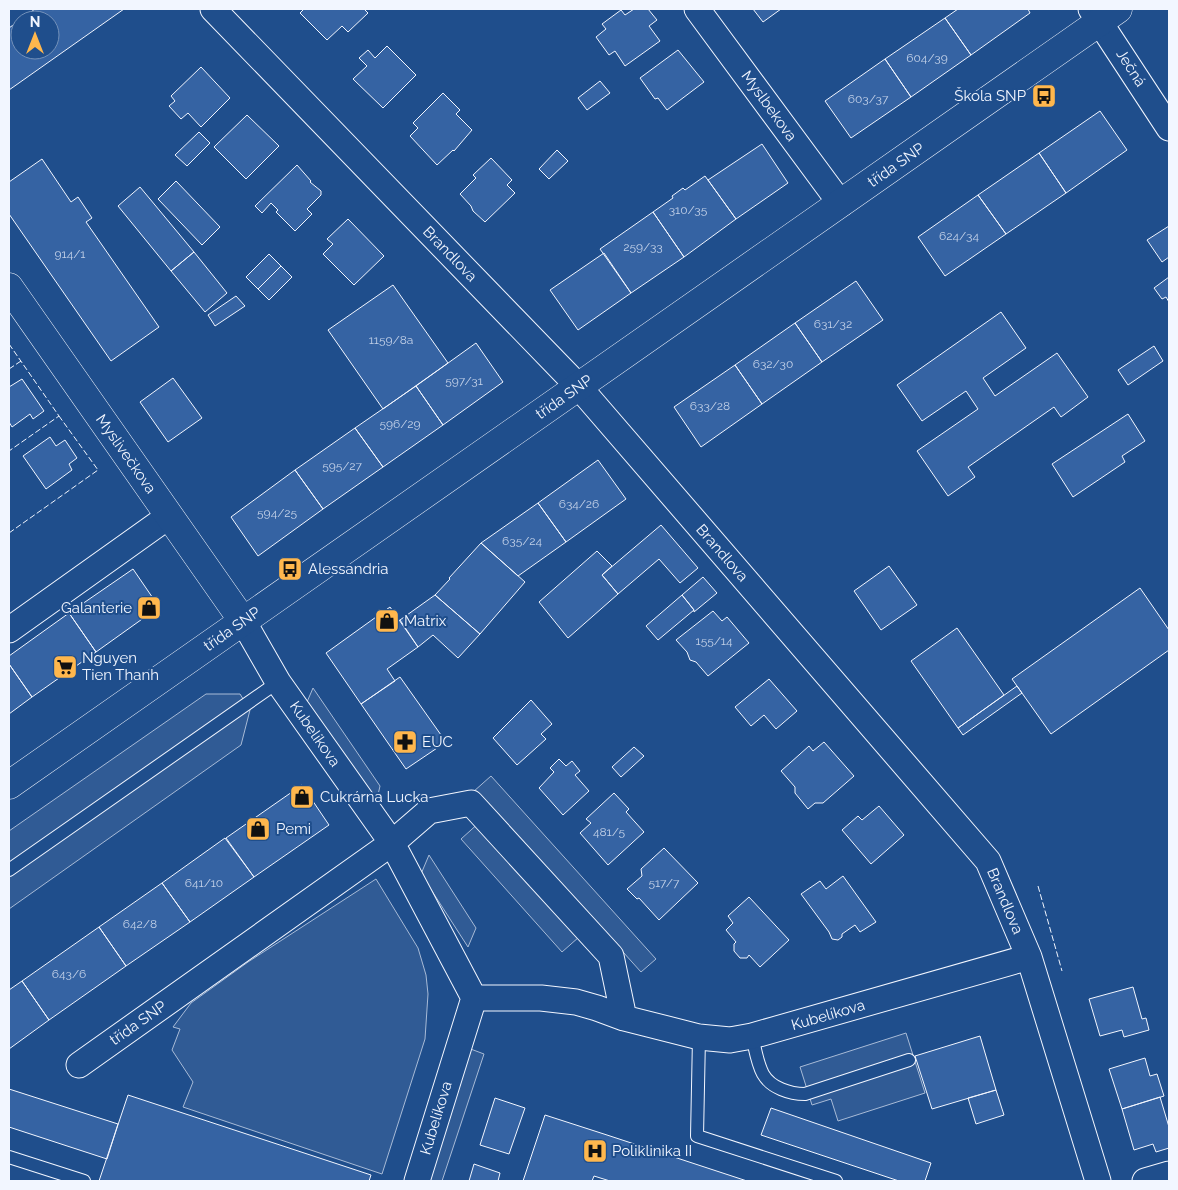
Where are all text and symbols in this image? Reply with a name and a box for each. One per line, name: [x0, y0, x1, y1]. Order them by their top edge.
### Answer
north arrow: [10, 10, 60, 60]
text: N: [30, 14, 40, 30]
street label: Ječná: [1112, 46, 1150, 90]
house number: 604/39: [906, 51, 948, 65]
street label: Myslbekova: [737, 67, 801, 145]
bus stop icon: Škola SNP: [1031, 83, 1057, 109]
place label: Škola SNP: [954, 86, 1026, 105]
house number: 603/37: [848, 92, 889, 106]
street label: třída SNP: [864, 139, 928, 191]
house number: 310/35: [669, 203, 708, 217]
street label: Brandlova: [419, 223, 481, 285]
house number: 624/34: [939, 229, 979, 243]
house number: 259/33: [623, 240, 663, 254]
house number: 914/1: [55, 247, 85, 261]
house number: 631/32: [814, 317, 852, 331]
house number: 1159/8a: [369, 333, 413, 347]
house number: 632/30: [753, 357, 793, 371]
street label: třída SNP: [532, 371, 596, 423]
house number: 597/31: [445, 374, 483, 388]
house number: 633/28: [690, 399, 730, 413]
street label: Myslivečkova: [92, 411, 160, 497]
house number: 596/29: [379, 417, 421, 431]
house number: 595/27: [322, 459, 362, 473]
house number: 634/26: [559, 497, 599, 511]
house number: 594/25: [257, 506, 297, 520]
street label: Brandlova: [692, 521, 752, 585]
house number: 635/24: [502, 534, 542, 548]
bus stop icon: Alessandria: [277, 556, 303, 582]
place label: Alessandria: [308, 560, 388, 578]
shop icon: Galanterie: [136, 595, 162, 621]
place label: Galanterie: [61, 599, 132, 617]
street label: třída SNP: [200, 603, 264, 655]
shop icon: Matrix: [374, 608, 400, 634]
place label: Matrix: [404, 612, 447, 630]
house number: 155/14: [696, 634, 733, 648]
place label: Nguyen Tien Thanh: [82, 649, 159, 684]
supermarket icon: Nguyen Tien Thanh: [52, 654, 78, 680]
street label: Kubelíkova: [286, 698, 344, 770]
pharmacy icon: EUC: [392, 729, 418, 755]
place label: EUC: [422, 733, 453, 751]
shop icon: Cukrárna Lucka: [289, 784, 315, 810]
place label: Cukrárna Lucka: [320, 788, 429, 806]
shop icon: Pemi: [245, 816, 271, 842]
place label: Pemi: [276, 820, 311, 838]
house number: 481/5: [593, 825, 626, 839]
street label: Brandlova: [983, 865, 1027, 937]
house number: 641/10: [185, 876, 223, 890]
house number: 517/7: [648, 876, 680, 890]
house number: 642/8: [123, 917, 157, 931]
house number: 643/6: [52, 967, 86, 981]
street label: Kubelíkova: [789, 996, 867, 1034]
street label: třída SNP: [106, 997, 170, 1049]
street label: Kubelíkova: [416, 1079, 456, 1157]
hospital icon: Poliklinika II: [582, 1138, 608, 1164]
place label: Poliklinika II: [612, 1142, 692, 1160]

